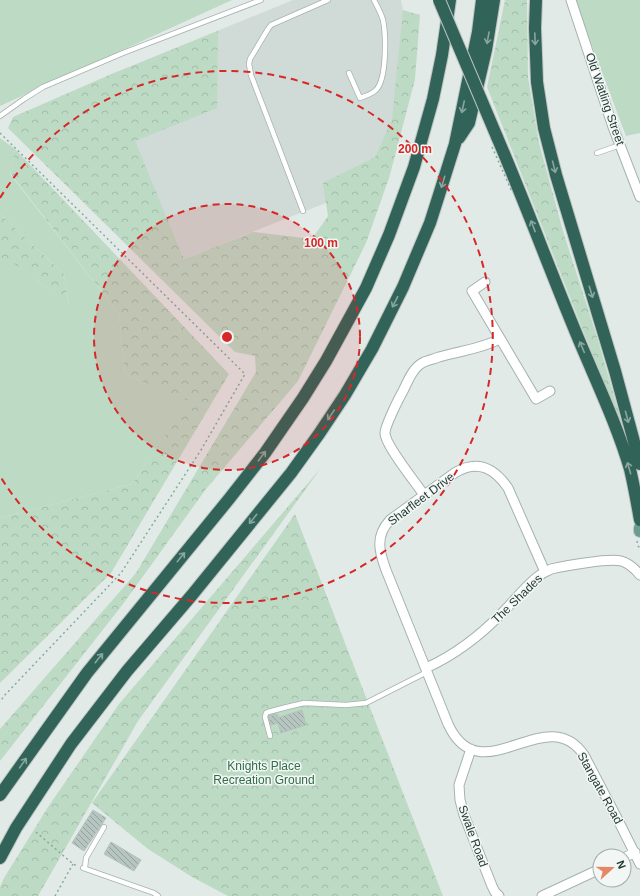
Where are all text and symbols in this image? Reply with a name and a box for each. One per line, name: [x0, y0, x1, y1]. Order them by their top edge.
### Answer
one-way arrow: [483, 32, 491, 45]
one-way arrow: [532, 32, 539, 45]
street label: Old Watling Street: [583, 51, 628, 148]
one-way arrow: [458, 100, 466, 113]
text: 200 m: [398, 142, 432, 156]
one-way arrow: [551, 160, 558, 173]
one-way arrow: [439, 175, 446, 188]
one-way arrow: [529, 221, 537, 233]
text: 100 m: [304, 236, 338, 250]
one-way arrow: [588, 285, 595, 298]
one-way arrow: [391, 296, 398, 308]
centre of rings: [220, 330, 234, 344]
one-way arrow: [578, 341, 585, 353]
one-way arrow: [327, 409, 335, 420]
one-way arrow: [624, 410, 631, 423]
one-way arrow: [258, 450, 266, 461]
one-way arrow: [625, 462, 632, 475]
street label: Sharfleet Drive: [385, 469, 457, 528]
one-way arrow: [249, 514, 258, 525]
one-way arrow: [176, 552, 185, 563]
street label: The Shades: [489, 571, 545, 627]
one-way arrow: [94, 653, 103, 664]
street label: Stangate Road: [574, 750, 626, 826]
one-way arrow: [18, 758, 27, 769]
park label: Knights Place Recreation Ground: [213, 759, 315, 787]
street label: Swale Road: [455, 803, 491, 869]
north arrow: [592, 848, 632, 888]
text: N: [614, 859, 628, 870]

